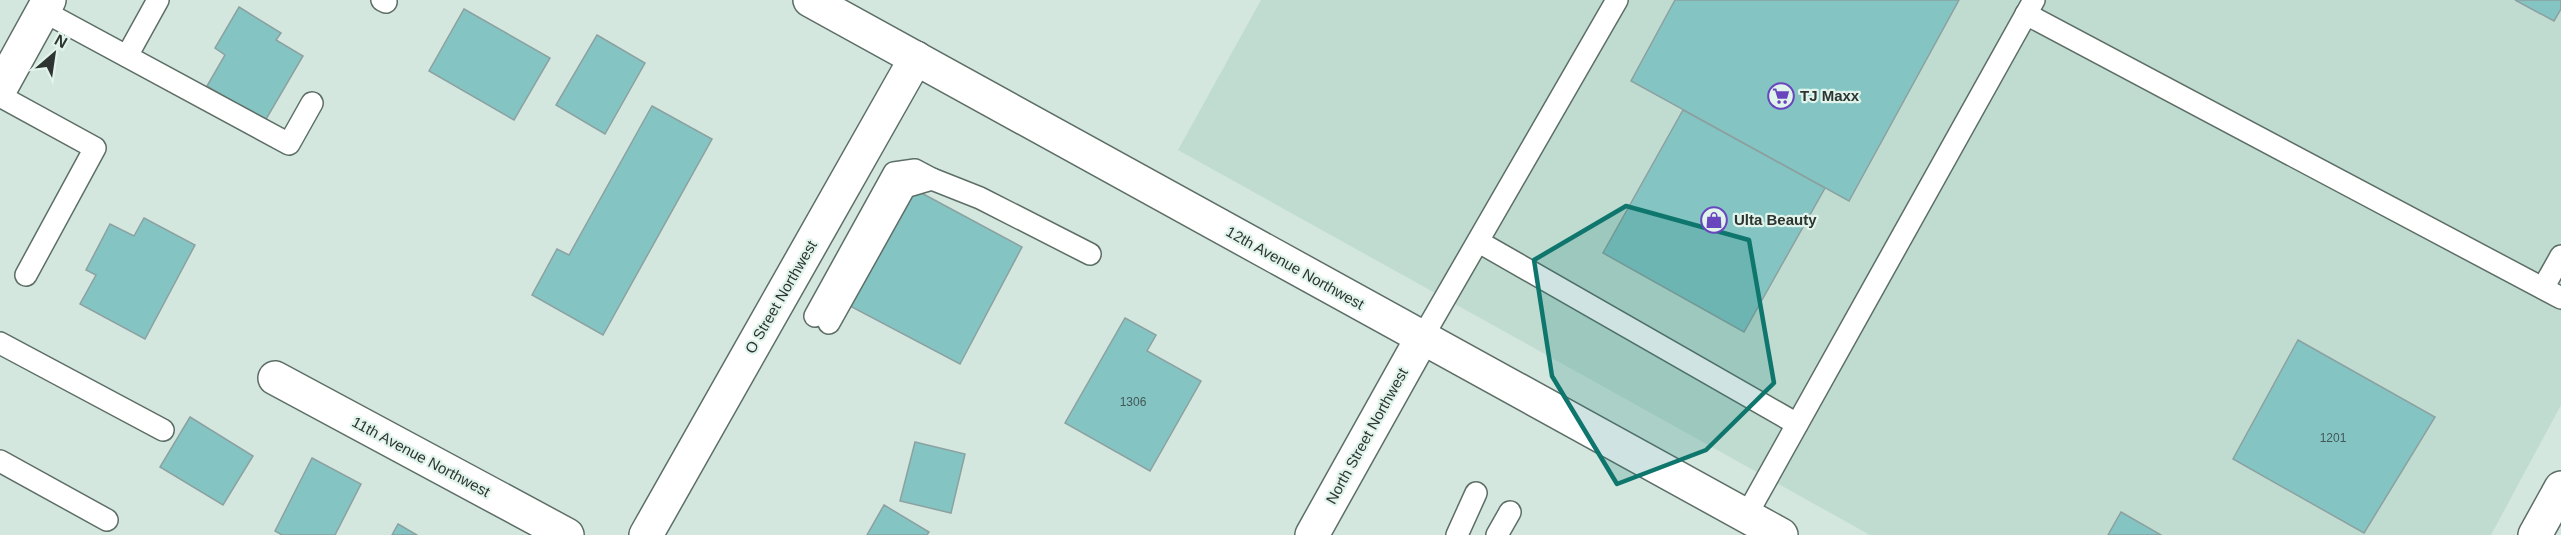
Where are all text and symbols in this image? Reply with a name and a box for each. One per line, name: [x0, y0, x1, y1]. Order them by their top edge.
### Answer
north arrow: [24, 24, 84, 84]
text: N: [52, 31, 70, 52]
supermarket icon: TJ Maxx: [1766, 81, 1796, 111]
place label: TJ Maxx: [1800, 87, 1860, 104]
shop icon: Ulta Beauty: [1699, 205, 1729, 235]
place label: Ulta Beauty: [1734, 211, 1817, 228]
street label: 12th Avenue Northwest: [1223, 223, 1368, 313]
street label: O Street Northwest: [741, 237, 820, 356]
street label: North Street Northwest: [1322, 364, 1411, 507]
house number: 1306: [1120, 395, 1147, 409]
street label: 11th Avenue Northwest: [349, 413, 494, 501]
house number: 1201: [2320, 431, 2347, 445]

